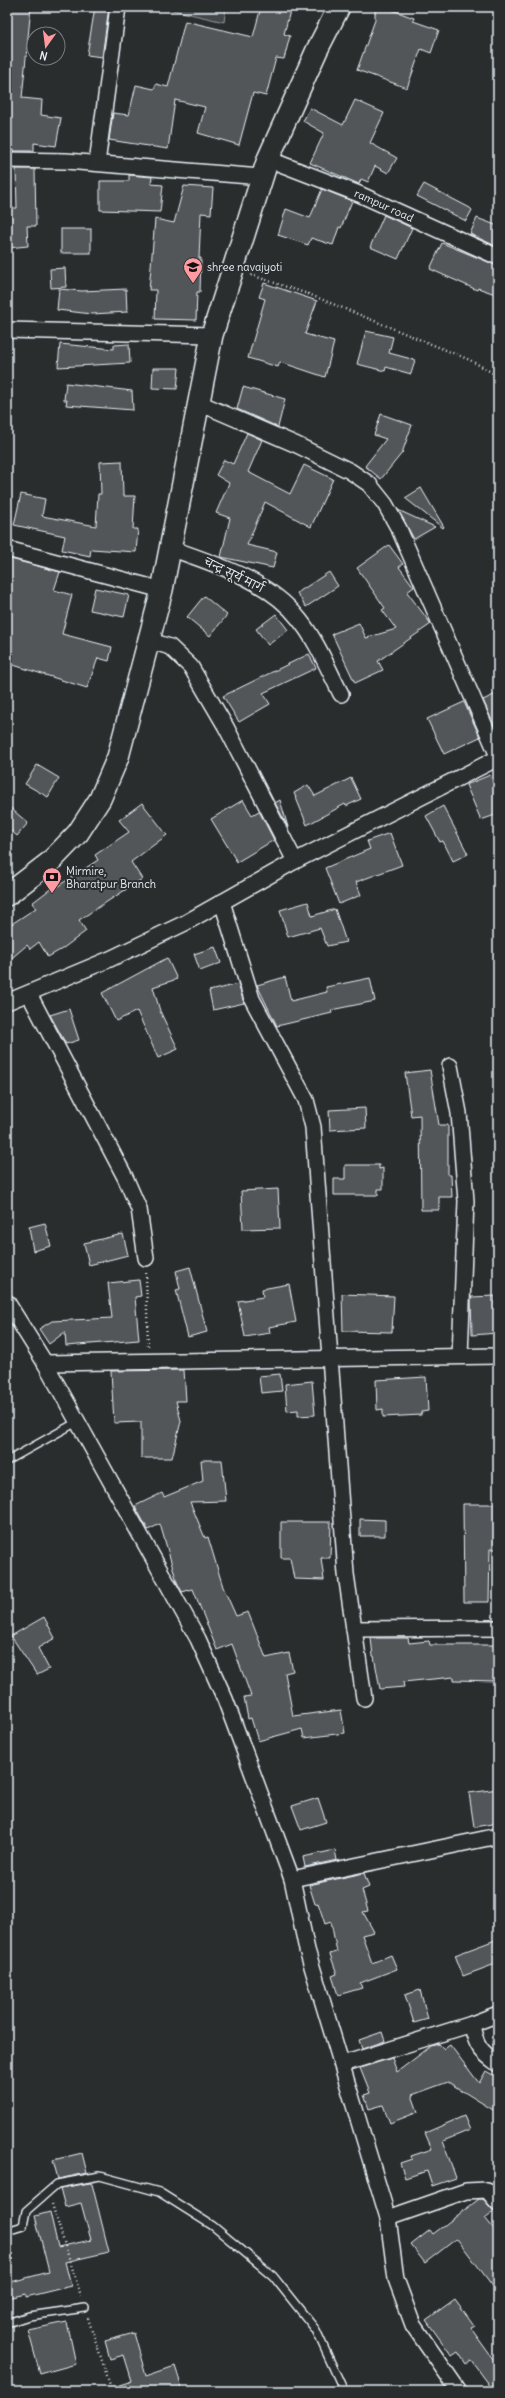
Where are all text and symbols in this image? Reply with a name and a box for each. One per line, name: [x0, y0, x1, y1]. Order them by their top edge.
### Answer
north arrow: [26, 26, 66, 66]
text: N: [38, 48, 49, 63]
street label: rampur road: [353, 186, 416, 225]
school or university icon: shree navajyoti: [182, 256, 204, 284]
place label: shree navajyoti: [207, 260, 282, 274]
street label: चन्द्र सूर्य मार्ग: [201, 553, 268, 598]
place label: Mirmire, Bharatpur Branch: [66, 864, 156, 891]
bank icon: Mirmire, Bharatpur Branch: [41, 866, 63, 894]

